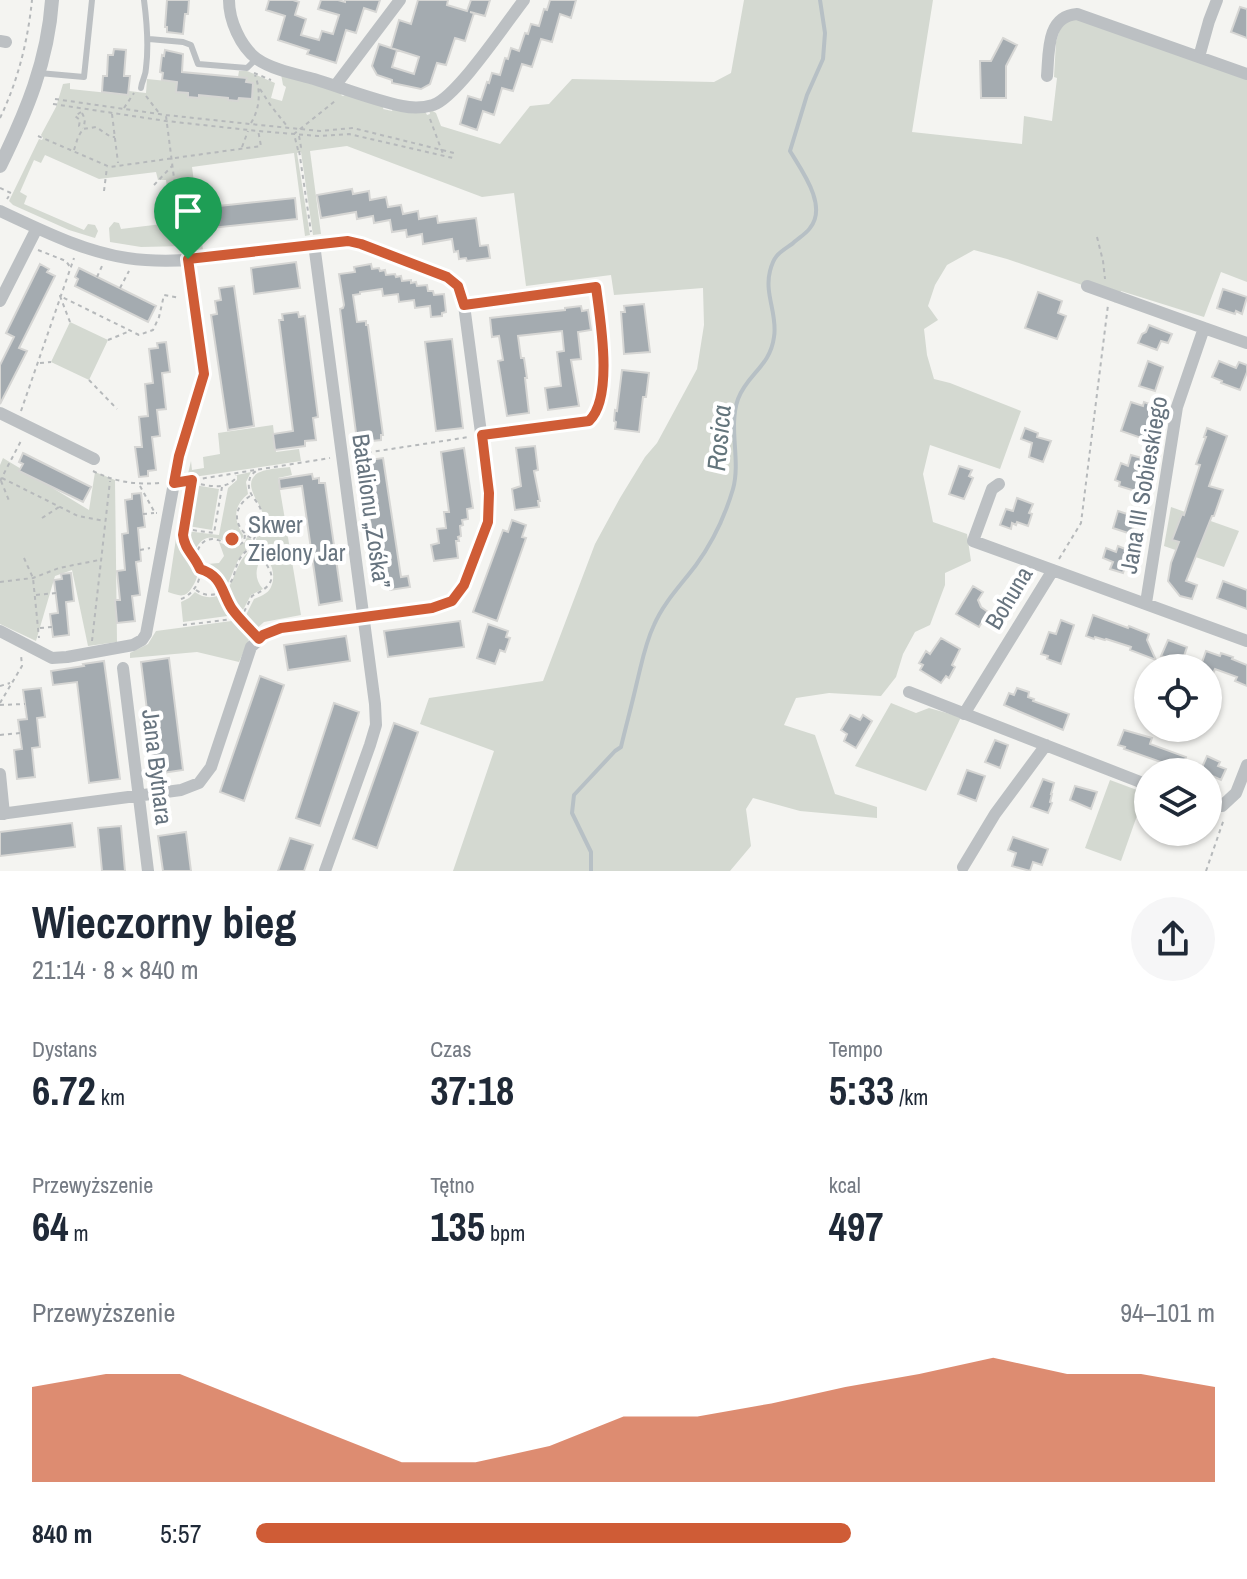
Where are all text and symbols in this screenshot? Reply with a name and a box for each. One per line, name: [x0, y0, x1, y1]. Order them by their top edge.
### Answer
pin: [154, 177, 222, 259]
icon: arrive: [166, 189, 210, 233]
street label: Jana III Sobieskiego: [1112, 394, 1174, 576]
water label: Rosica: [698, 403, 739, 473]
street label: Batalionu „Zośka”: [345, 432, 399, 590]
place label: Skwer Zielony Jar: [248, 508, 346, 568]
marker: Skwer Zielony Jar: [223, 530, 241, 548]
street label: Bohuna: [977, 560, 1039, 635]
map controls: [1134, 654, 1222, 846]
button: locate: [1134, 654, 1222, 742]
street label: Jana Bytnara: [135, 707, 181, 826]
button: layers: [1134, 758, 1222, 846]
text: Wieczorny bieg: [32, 892, 296, 952]
button: share: [1131, 897, 1215, 981]
text: 21:14 · 8 × 840 m: [32, 952, 199, 987]
text: Dystans: [32, 1034, 97, 1064]
text: Czas: [430, 1034, 471, 1064]
text: Tempo: [829, 1034, 883, 1064]
text: 6.72: [32, 1064, 96, 1117]
text: 37:18: [430, 1064, 514, 1117]
text: 5:33: [829, 1064, 894, 1117]
text: km: [96, 1082, 125, 1112]
text: /km: [894, 1082, 928, 1112]
text: Przewyższenie: [32, 1170, 153, 1200]
text: Tętno: [430, 1170, 474, 1200]
text: kcal: [829, 1170, 861, 1200]
text: 64: [32, 1200, 68, 1253]
text: 135: [430, 1200, 485, 1253]
text: 497: [829, 1200, 883, 1253]
text: m: [68, 1218, 89, 1248]
text: bpm: [485, 1218, 525, 1248]
text: Przewyższenie: [32, 1295, 175, 1330]
text: 94–101 m: [1120, 1295, 1215, 1330]
text: 840 m: [32, 1516, 92, 1551]
text: 5:57: [160, 1516, 202, 1551]

